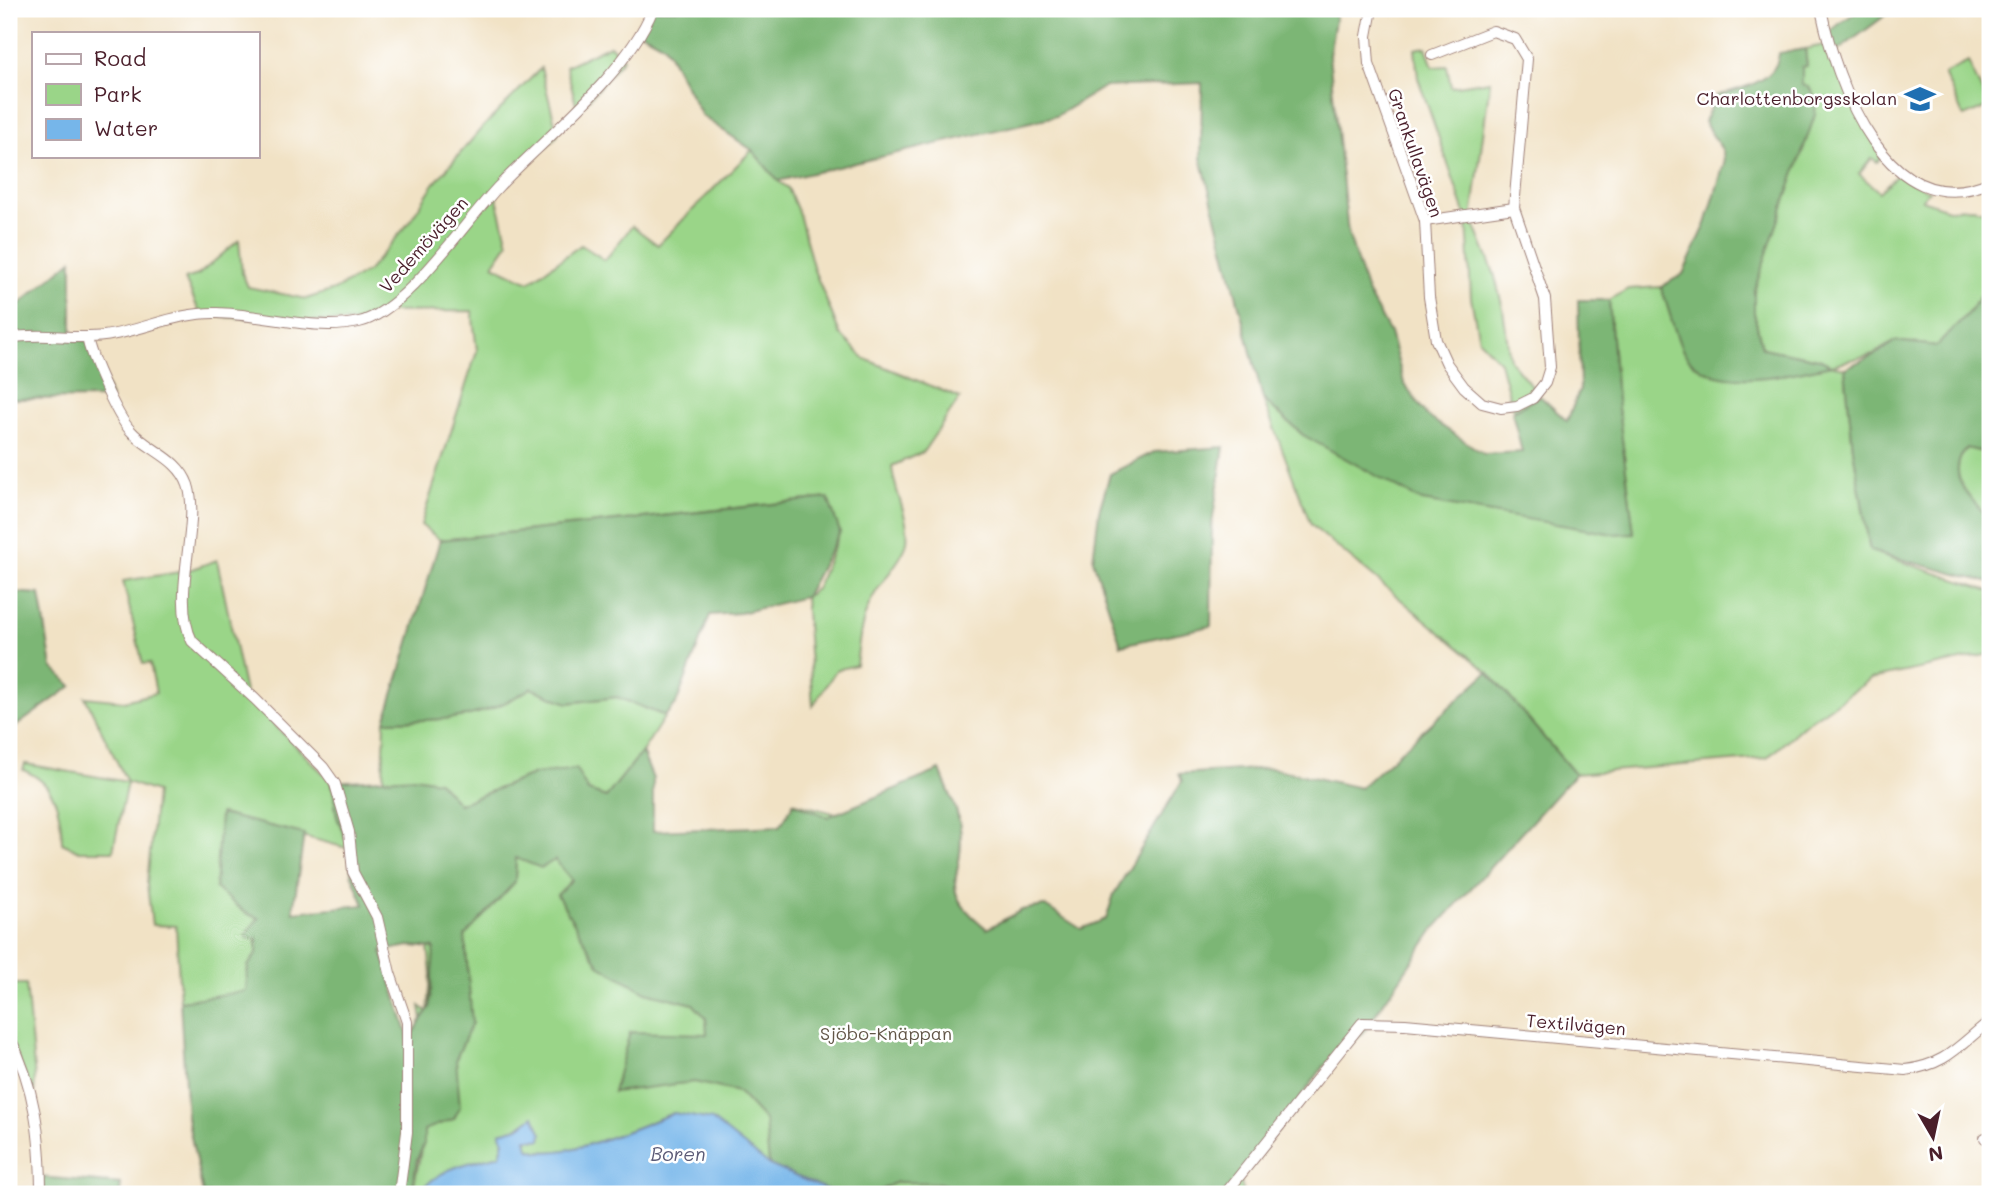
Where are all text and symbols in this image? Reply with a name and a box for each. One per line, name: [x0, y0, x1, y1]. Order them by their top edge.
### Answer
legend: [32, 32, 259, 158]
text: Road: [94, 44, 146, 71]
text: Park: [94, 80, 142, 107]
school or university icon: Charlottenborgsskolan: [1903, 82, 1937, 116]
street label: Grankullavägen: [1383, 85, 1449, 220]
place label: Charlottenborgsskolan: [1697, 86, 1897, 110]
text: Water: [94, 114, 158, 141]
street label: Vedemövägen: [374, 191, 473, 298]
street label: Textilvägen: [1525, 1008, 1627, 1040]
park label: Sjöbo-Knäppan: [820, 1021, 952, 1045]
north arrow: [1898, 1102, 1968, 1172]
water label: Boren: [651, 1141, 705, 1166]
text: N: [1927, 1141, 1945, 1168]

